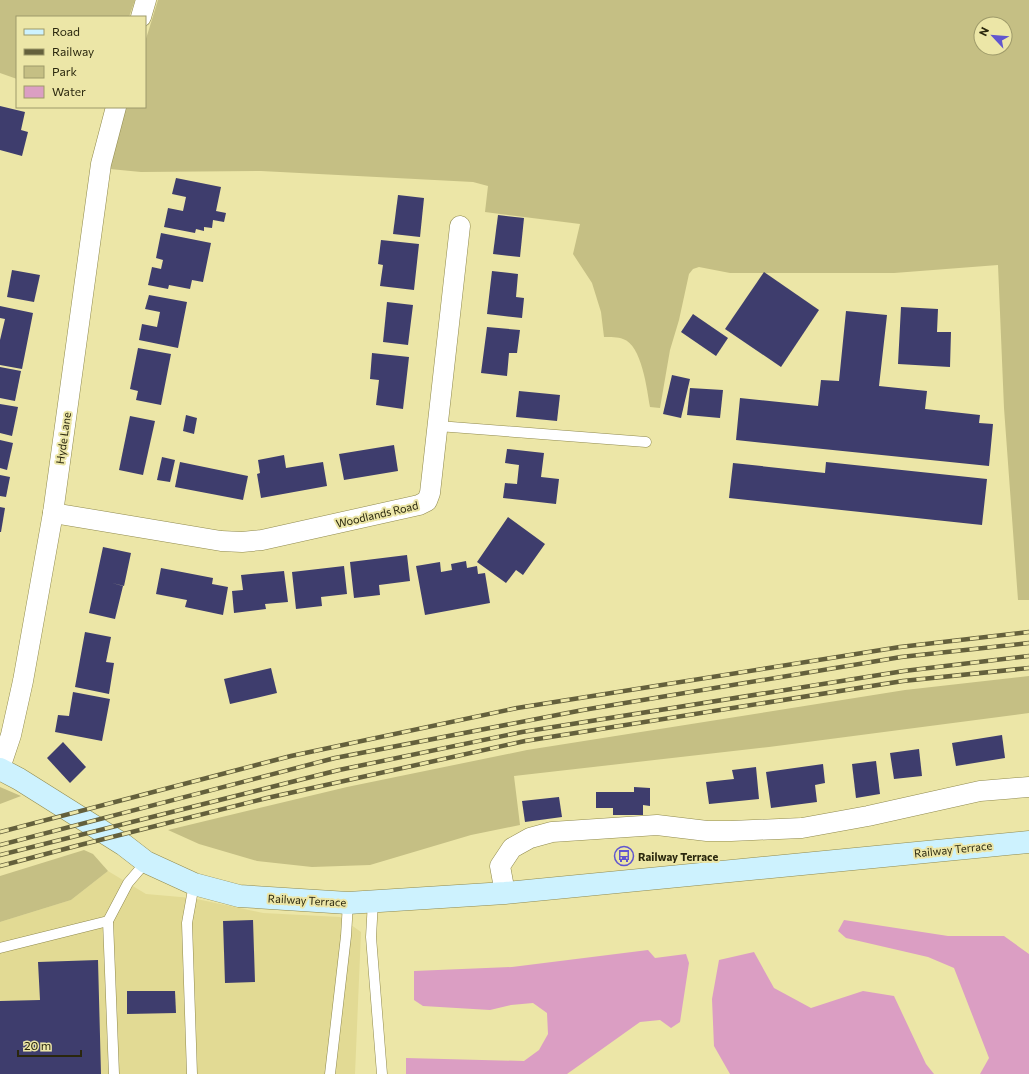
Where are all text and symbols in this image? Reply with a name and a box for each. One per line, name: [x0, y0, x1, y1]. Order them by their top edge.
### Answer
legend: [16, 16, 146, 108]
north arrow: [973, 16, 1013, 56]
text: Road: [52, 24, 80, 38]
text: N: [976, 25, 991, 38]
text: Railway: [52, 44, 94, 58]
text: Park: [52, 64, 78, 78]
text: Water: [52, 84, 86, 98]
street label: Hyde Lane: [53, 411, 73, 465]
street label: Woodlands Road: [335, 498, 419, 530]
street label: Railway Terrace: [913, 838, 993, 860]
bus stop icon: Railway Terrace: [613, 845, 635, 867]
place label: Railway Terrace: [638, 850, 718, 863]
street label: Railway Terrace: [267, 891, 347, 909]
scale bar: [18, 1032, 81, 1058]
text: 20 m: [24, 1038, 51, 1052]

